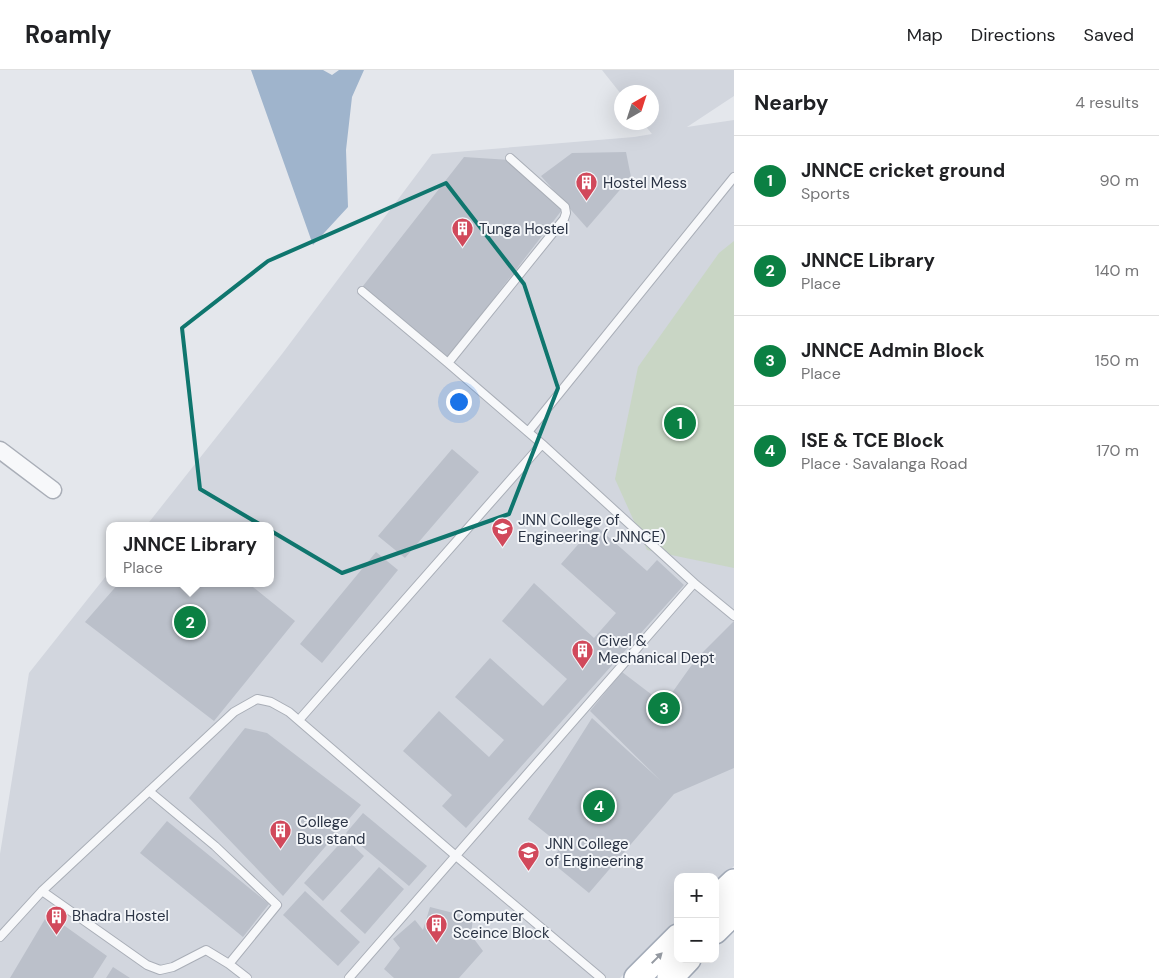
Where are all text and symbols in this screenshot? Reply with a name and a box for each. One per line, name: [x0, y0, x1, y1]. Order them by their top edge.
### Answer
text: Roamly: [25, 19, 112, 50]
text: Map: [907, 23, 943, 47]
text: Directions: [971, 23, 1056, 47]
text: Saved: [1084, 23, 1134, 47]
north arrow: [614, 85, 659, 130]
text: Nearby: [754, 89, 828, 117]
text: 4 results: [1075, 92, 1139, 113]
text: JNNCE cricket ground: [801, 158, 1005, 183]
text: 1: [767, 170, 773, 191]
text: 90 m: [1099, 170, 1139, 191]
building icon: Hostel Mess: [575, 171, 599, 202]
place label: Hostel Mess: [603, 173, 687, 193]
text: Sports: [801, 183, 850, 204]
building icon: Tunga Hostel: [451, 217, 475, 248]
place label: Tunga Hostel: [479, 219, 568, 239]
text: JNNCE Library: [801, 248, 935, 273]
text: 2: [765, 260, 775, 281]
text: 140 m: [1095, 260, 1139, 281]
text: Place: [801, 273, 841, 294]
text: JNNCE Admin Block: [801, 338, 985, 363]
text: 3: [765, 350, 775, 371]
text: 150 m: [1095, 350, 1139, 371]
text: Place: [801, 363, 841, 384]
your location: [446, 389, 472, 415]
pin: 1: [664, 404, 696, 442]
text: ISE & TCE Block: [801, 428, 944, 453]
text: 4: [765, 440, 775, 461]
text: 170 m: [1096, 440, 1139, 461]
text: Place · Savalanga Road: [801, 453, 967, 474]
place label: JNN College of Engineering ( JNNCE): [518, 510, 665, 547]
school or university icon: JNN College of Engineering ( JNNCE): [490, 517, 514, 548]
popup: [106, 522, 274, 587]
text: JNNCE Library: [123, 532, 257, 557]
text: Place: [123, 557, 163, 578]
pin: 2: [174, 603, 206, 641]
place label: Civel & Mechanical Dept: [598, 631, 715, 668]
building icon: Civel & Mechanical Dept: [570, 638, 594, 669]
pin: 3: [648, 689, 680, 727]
pin: 4: [583, 787, 615, 825]
place label: College Bus stand: [297, 812, 365, 849]
building icon: College Bus stand: [269, 819, 293, 850]
place label: JNN College of Engineering: [545, 834, 644, 871]
school or university icon: JNN College of Engineering: [517, 841, 541, 872]
map controls: [674, 873, 719, 963]
button: +: [674, 873, 719, 918]
building icon: Bhadra Hostel: [44, 904, 68, 935]
place label: Bhadra Hostel: [72, 906, 169, 926]
place label: Computer Sceince Block: [453, 906, 550, 943]
building icon: Computer Sceince Block: [425, 913, 449, 944]
button: −: [674, 918, 719, 963]
one-way arrow: [651, 952, 663, 964]

